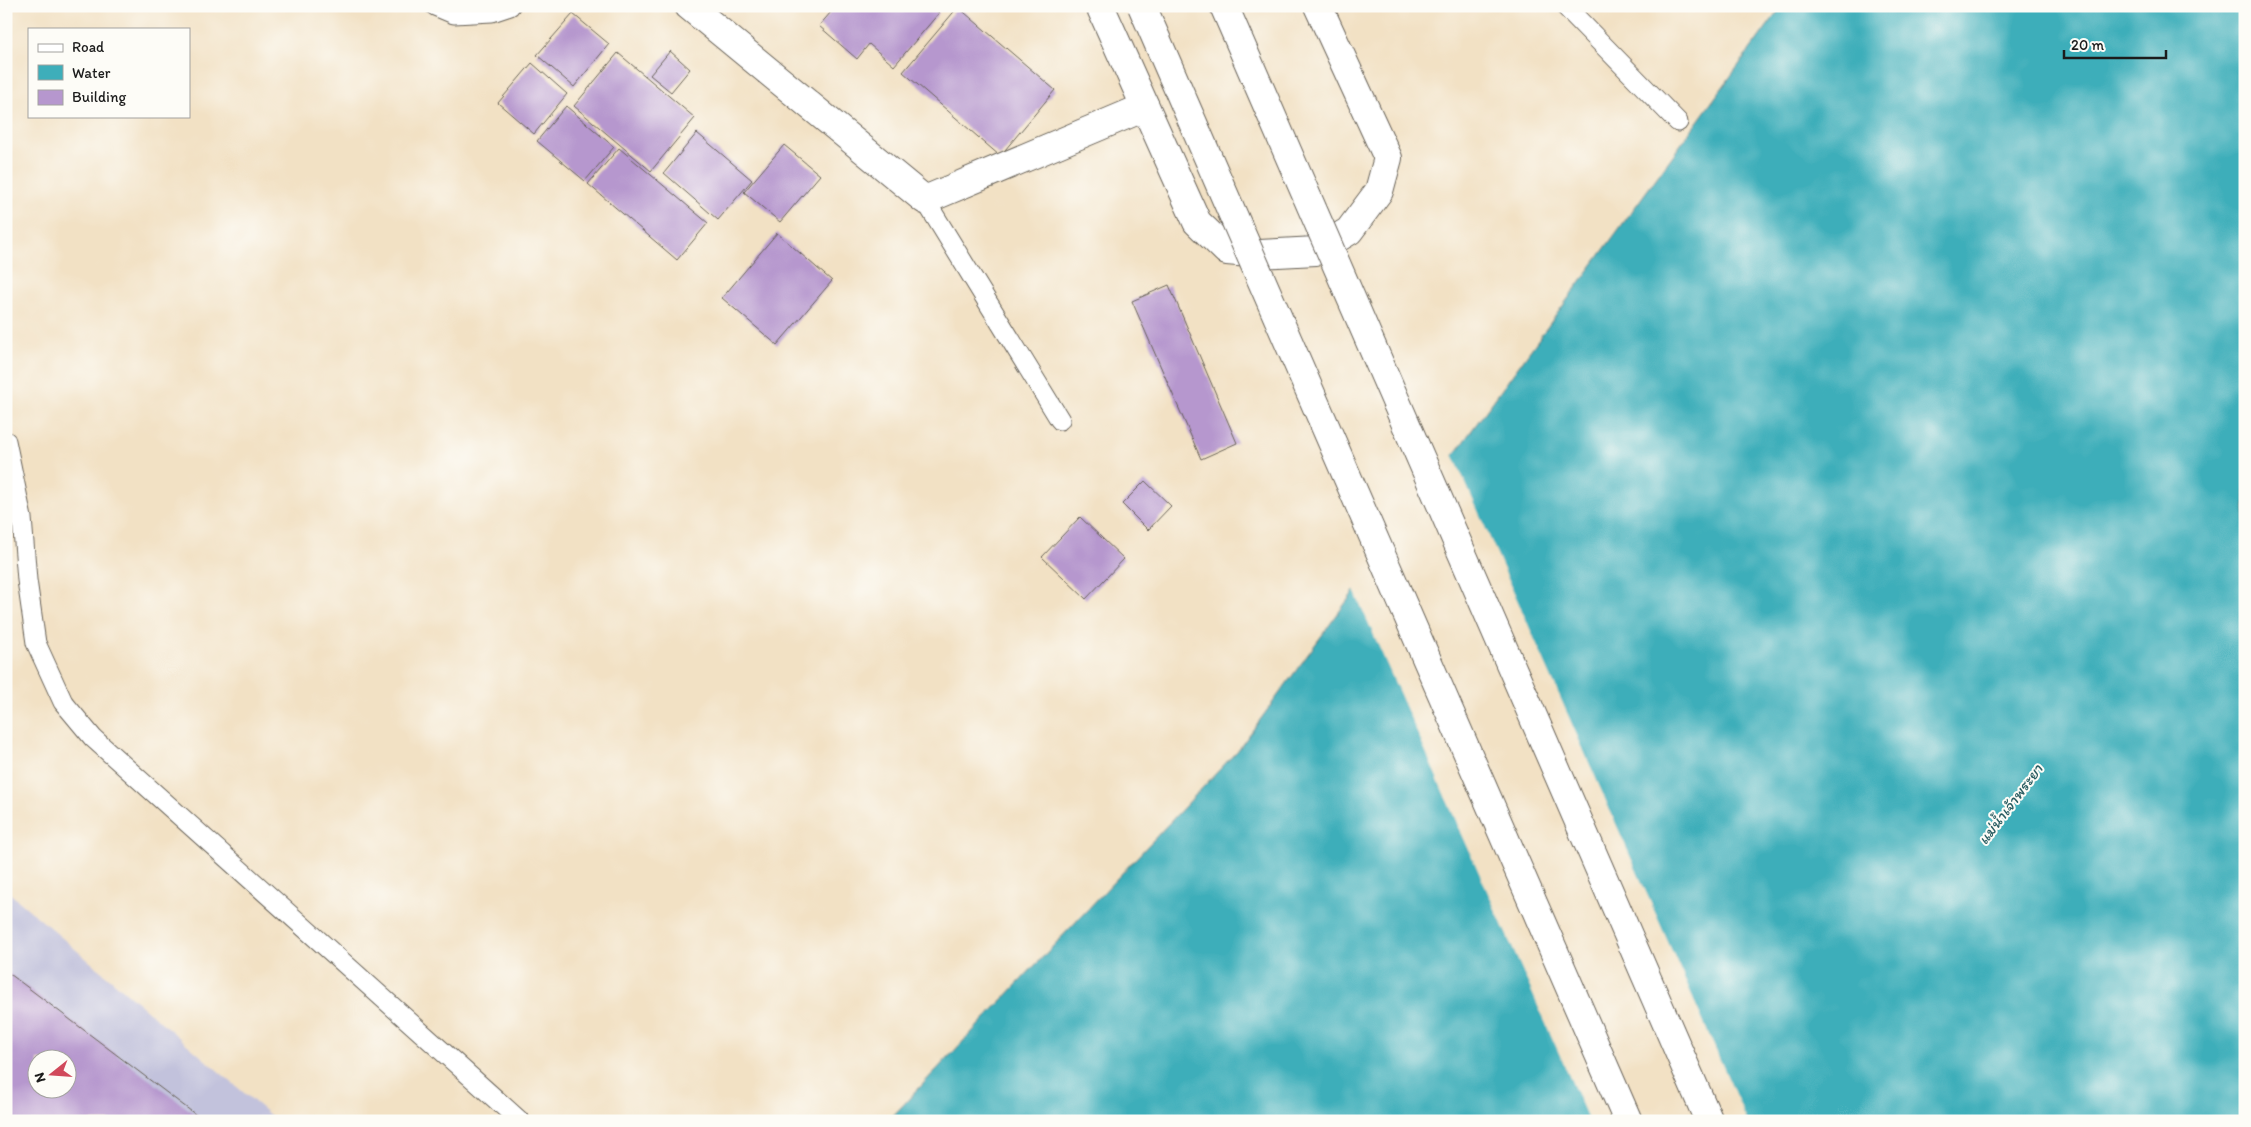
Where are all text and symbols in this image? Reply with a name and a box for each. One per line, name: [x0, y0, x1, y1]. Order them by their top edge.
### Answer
legend: [28, 28, 190, 118]
scale bar: [2064, 28, 2166, 60]
text: 20 m: [2071, 36, 2105, 54]
text: Road: [72, 38, 105, 56]
text: Water: [72, 64, 111, 82]
text: Building: [72, 88, 126, 106]
water label: แม่น้ำเจ้าพระยา: [1973, 759, 2047, 848]
north arrow: [28, 1050, 78, 1100]
text: N: [31, 1071, 50, 1085]

